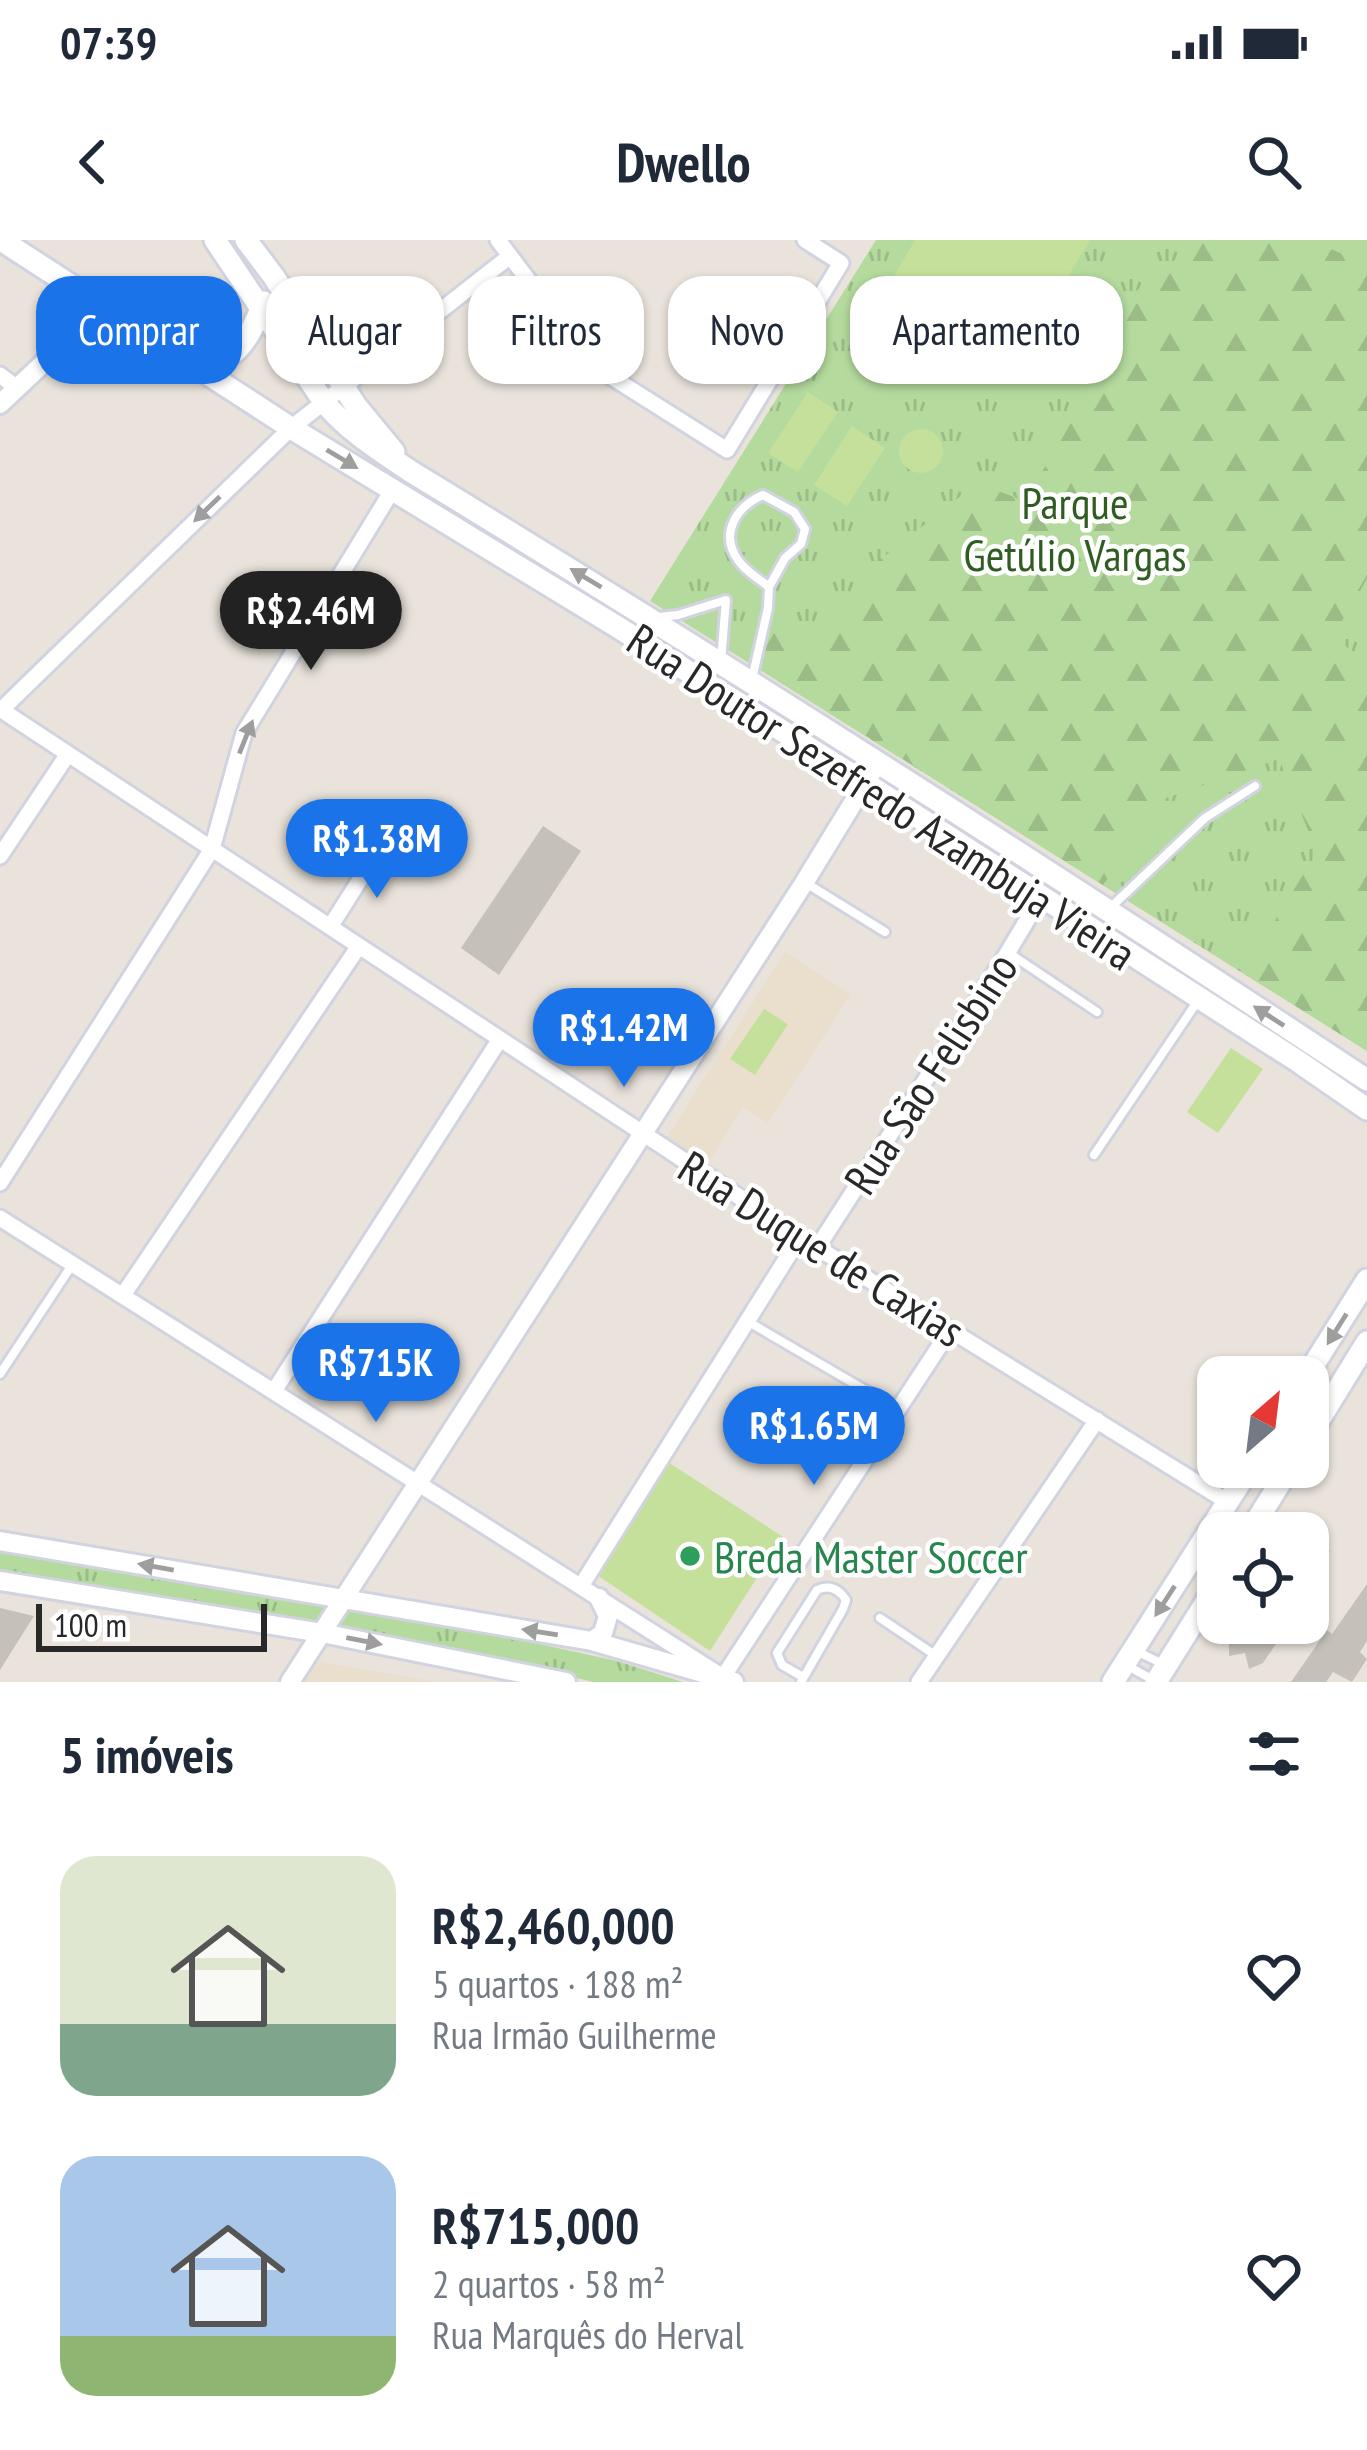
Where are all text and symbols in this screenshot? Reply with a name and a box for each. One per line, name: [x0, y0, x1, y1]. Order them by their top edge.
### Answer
text: 07:39: [60, 13, 157, 71]
text: Dwello: [616, 127, 751, 197]
icon: back: [60, 129, 126, 195]
icon: search: [1241, 129, 1307, 195]
chip: Comprar: [36, 276, 242, 384]
chip: Alugar: [266, 276, 444, 384]
chip: Filtros: [468, 276, 644, 384]
chip: Novo: [668, 276, 826, 384]
chip: Apartamento: [850, 276, 1123, 384]
one-way arrow: [325, 448, 359, 469]
park label: Parque Getúlio Vargas: [964, 473, 1186, 583]
one-way arrow: [193, 495, 222, 523]
one-way arrow: [569, 568, 603, 589]
pin: R$2.46M: [200, 571, 422, 673]
text: R$2.46M: [247, 584, 375, 635]
street label: Rua Doutor Sezefredo Azambuja Vieira: [617, 610, 1147, 982]
one-way arrow: [237, 719, 256, 755]
pin: R$1.38M: [266, 799, 488, 901]
text: R$1.38M: [313, 812, 441, 863]
street label: Rua São Felisbino: [831, 941, 1029, 1205]
pin: R$1.42M: [513, 988, 735, 1090]
text: R$1.42M: [560, 1001, 688, 1052]
one-way arrow: [1253, 1005, 1286, 1027]
street label: Rua Duque de Caxias: [668, 1137, 976, 1359]
one-way arrow: [1327, 1312, 1349, 1345]
pin: R$715K: [278, 1323, 474, 1425]
text: R$715K: [319, 1336, 433, 1387]
north arrow: [1197, 1356, 1329, 1488]
map controls: [1197, 1356, 1329, 1644]
pin: R$1.65M: [703, 1386, 925, 1488]
text: R$1.65M: [750, 1399, 878, 1450]
button: locate: [1197, 1512, 1329, 1644]
place label: Breda Master Soccer: [714, 1527, 1028, 1585]
marker: Breda Master Soccer: [677, 1543, 703, 1569]
one-way arrow: [136, 1557, 174, 1576]
one-way arrow: [1154, 1585, 1176, 1617]
scale bar: [36, 1598, 267, 1651]
text: 100 m: [54, 1603, 127, 1646]
one-way arrow: [521, 1623, 558, 1642]
one-way arrow: [346, 1632, 383, 1651]
text: 5 imóveis: [60, 1721, 234, 1787]
icon: filters: [1241, 1721, 1307, 1787]
text: R$2,460,000: [432, 1892, 675, 1958]
icon: home: [156, 1904, 300, 2048]
icon: heart: [1241, 1943, 1307, 2009]
text: 5 quartos · 188 m²: [432, 1958, 683, 2009]
text: Rua Irmão Guilherme: [432, 2009, 717, 2060]
text: R$715,000: [432, 2192, 639, 2258]
icon: home: [156, 2204, 300, 2348]
icon: heart: [1241, 2243, 1307, 2309]
text: 2 quartos · 58 m²: [432, 2258, 666, 2309]
text: Rua Marquês do Herval: [432, 2309, 744, 2360]

